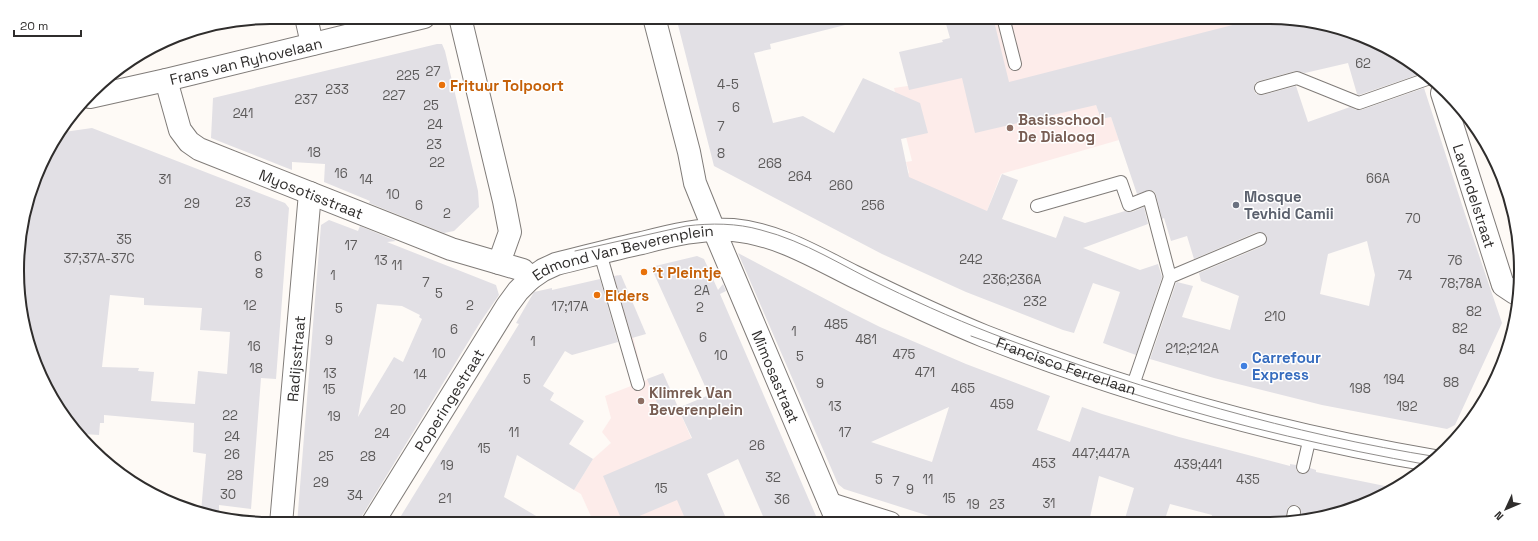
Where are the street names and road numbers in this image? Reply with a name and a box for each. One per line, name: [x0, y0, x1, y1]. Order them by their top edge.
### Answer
street label: Frans van Ryhovelaan: [168, 33, 324, 88]
street label: Lavendelstraat: [1449, 141, 1500, 251]
street label: Myosotisstraat: [256, 164, 366, 223]
street label: Edmond Van Beverenplein: [528, 220, 714, 284]
street label: Radijsstraat: [282, 315, 309, 403]
street label: Mimosastraat: [748, 327, 804, 426]
street label: Francisco Ferrerlaan: [994, 332, 1139, 398]
street label: Poperingestraat: [410, 345, 488, 455]

